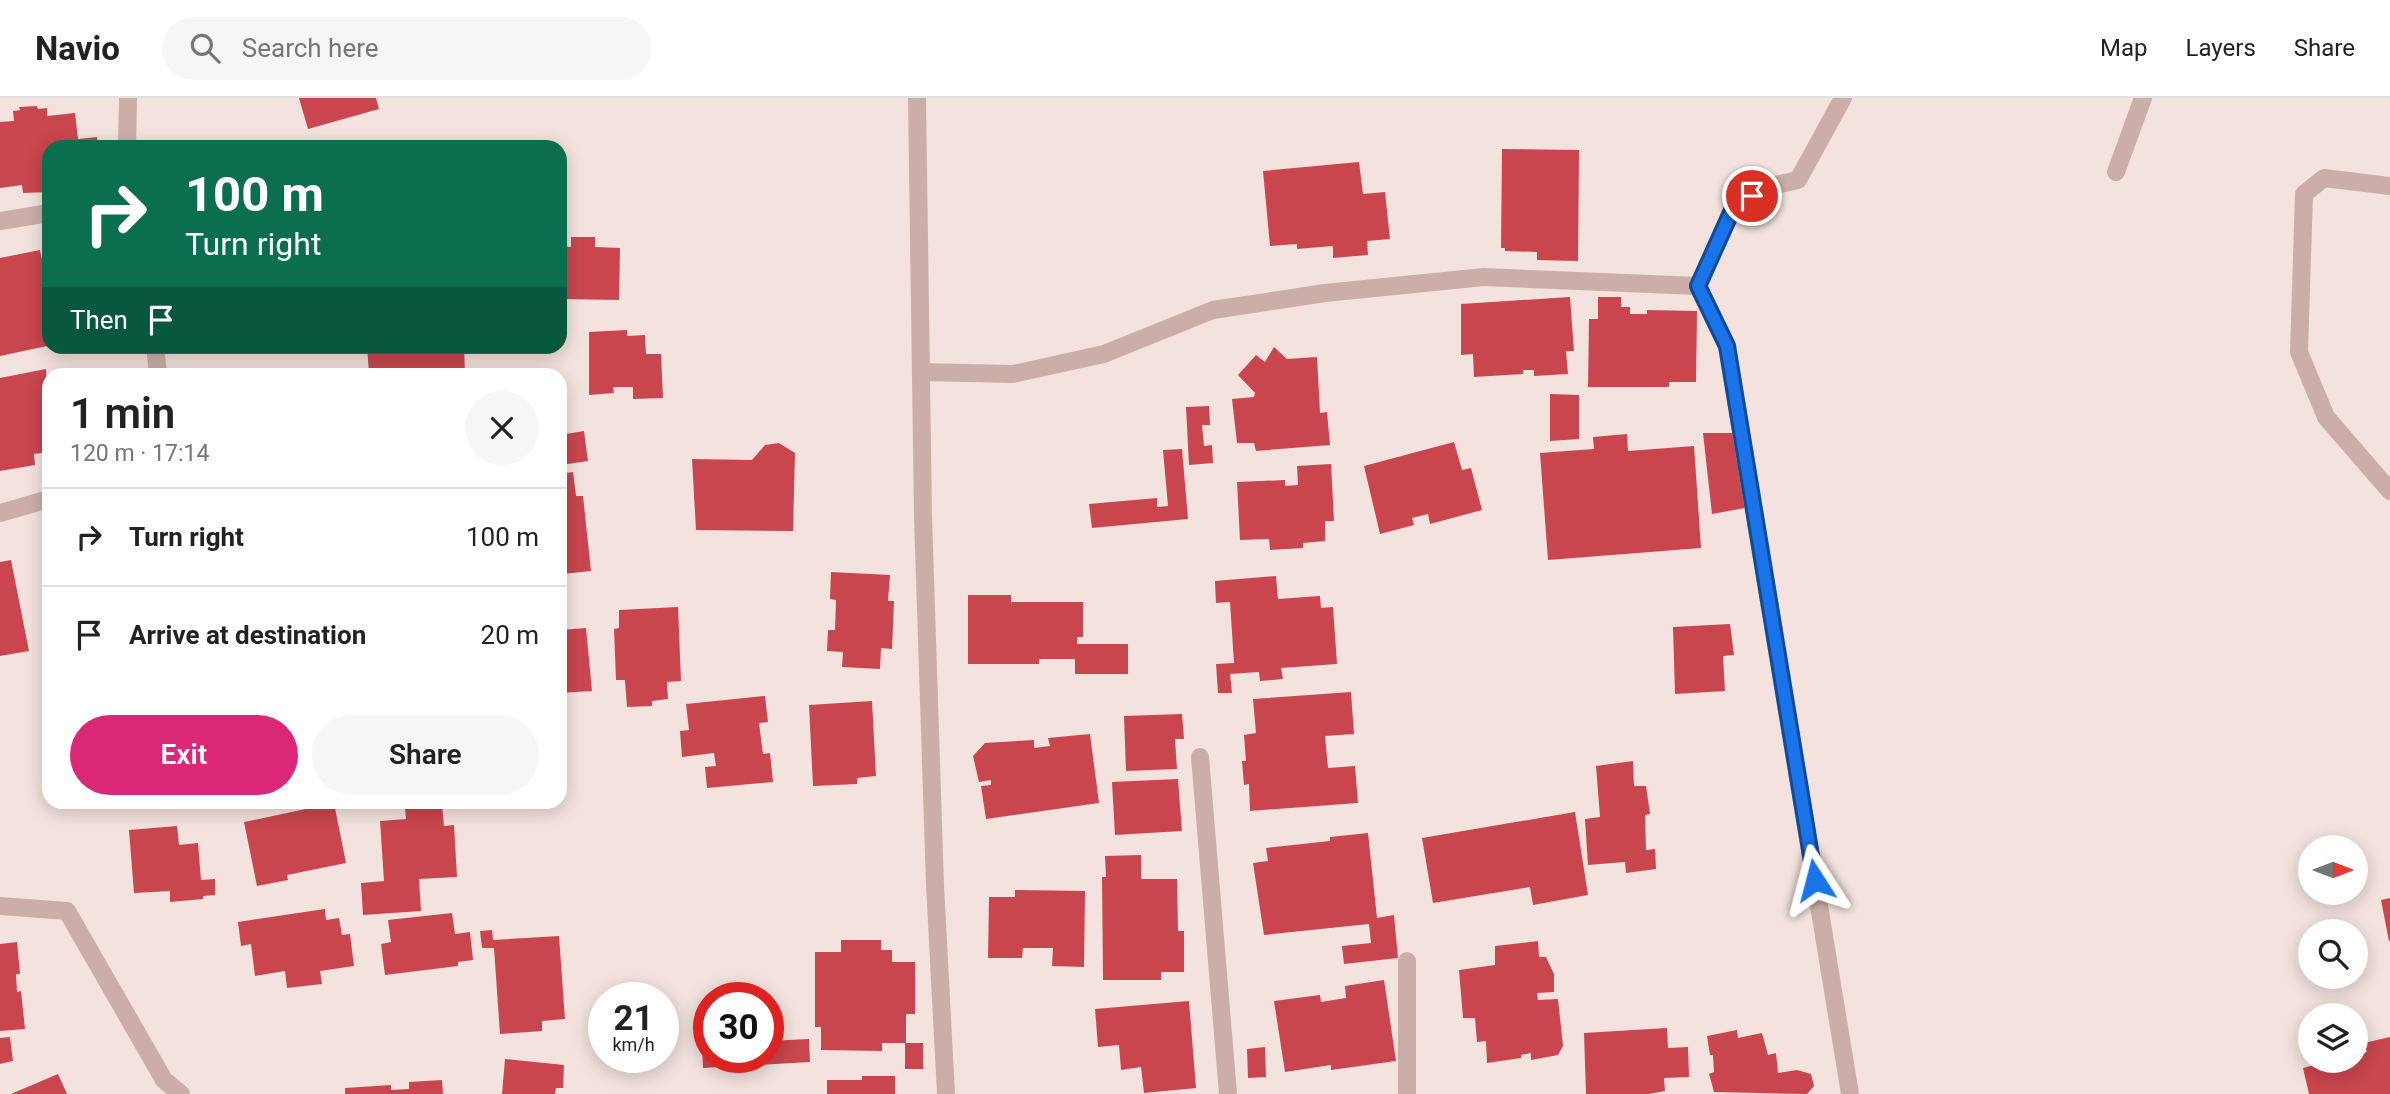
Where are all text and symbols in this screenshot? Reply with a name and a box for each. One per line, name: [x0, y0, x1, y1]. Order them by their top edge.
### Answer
search box: [162, 17, 652, 80]
text: Navio: [35, 29, 120, 68]
icon: search: [186, 29, 224, 67]
text: Search here: [242, 33, 379, 63]
text: Map: [2100, 34, 2148, 62]
text: Layers: [2186, 34, 2256, 62]
text: Share: [2294, 34, 2355, 62]
text: 100 m: [185, 166, 324, 223]
pin: [1722, 166, 1782, 226]
icon: right: [70, 168, 161, 259]
icon: arrive: [1733, 177, 1771, 215]
text: Turn right: [185, 225, 321, 263]
icon: arrive: [142, 301, 180, 339]
text: Then: [70, 305, 128, 335]
text: 1 min: [70, 389, 175, 438]
button: close: [465, 391, 539, 465]
text: 120 m · 17:14: [70, 440, 209, 467]
icon: right: [70, 518, 108, 556]
text: Turn right: [129, 522, 244, 552]
text: 100 m: [466, 522, 539, 552]
icon: arrive: [70, 616, 108, 654]
text: Arrive at destination: [129, 620, 366, 650]
text: 20 m: [481, 620, 539, 650]
button: Exit: [70, 715, 298, 795]
button: Share: [312, 715, 539, 795]
north arrow: [2298, 835, 2368, 905]
map controls: [2298, 835, 2368, 1073]
position arrow: [1778, 843, 1852, 917]
button: search: [2298, 919, 2368, 989]
speed limit sign: 30: [693, 982, 784, 1073]
text: 21: [613, 998, 654, 1039]
button: layers: [2298, 1003, 2368, 1073]
text: km/h: [612, 1034, 655, 1055]

